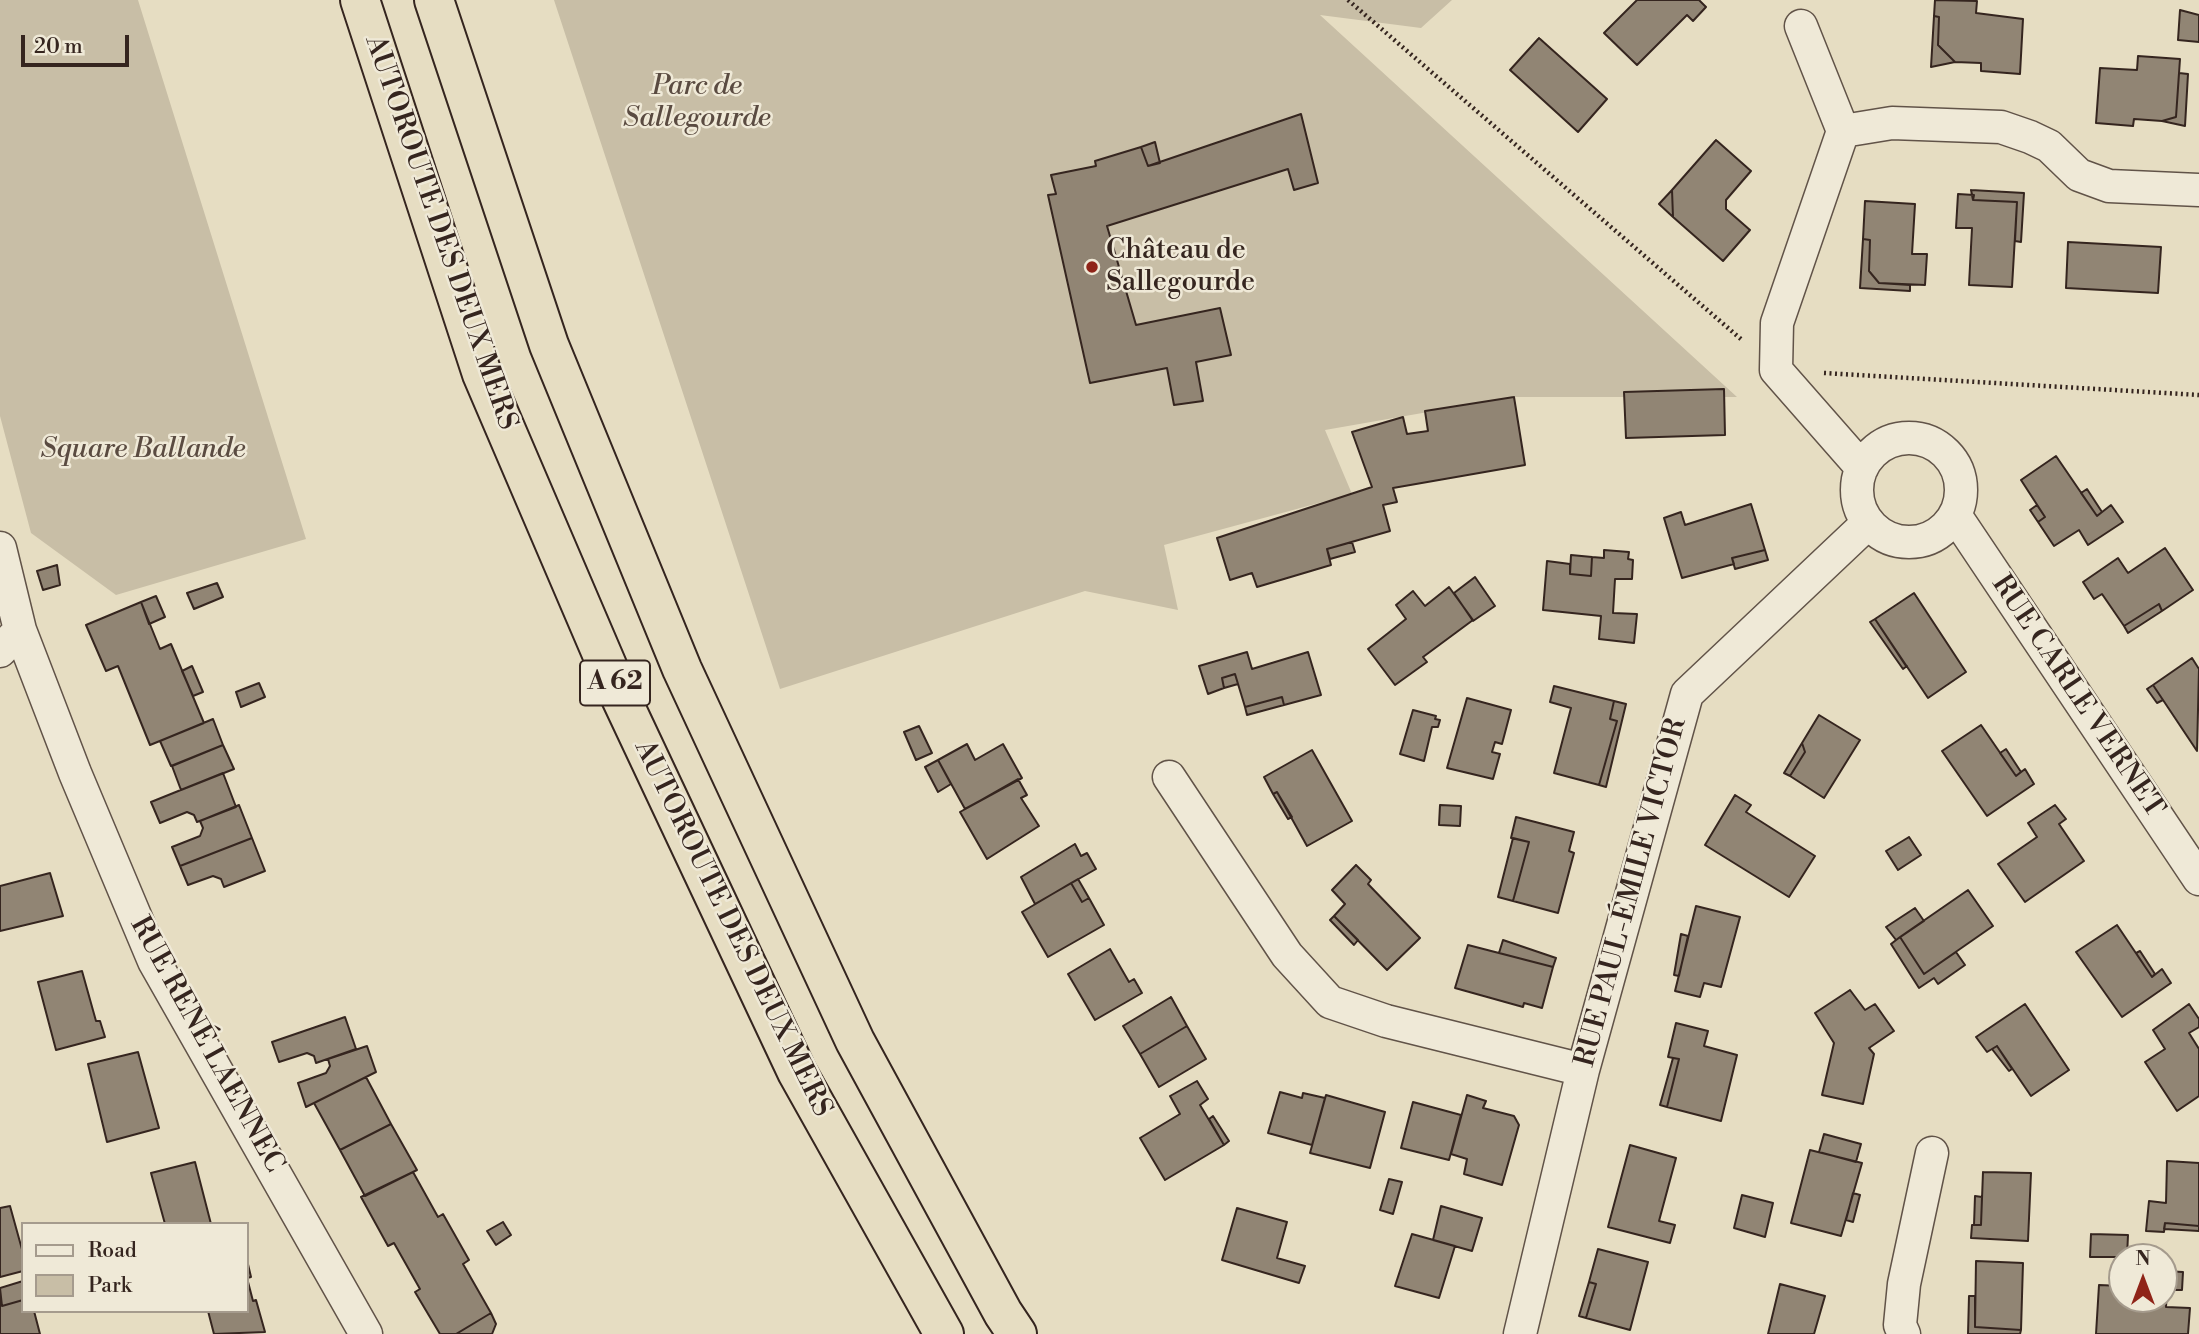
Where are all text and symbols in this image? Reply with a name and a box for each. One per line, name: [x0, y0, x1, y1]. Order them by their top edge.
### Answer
scale bar: [24, 21, 133, 65]
street label: AUTOROUTE DES DEUX MERS: [357, 31, 523, 435]
text: 20 m: [34, 34, 83, 60]
park label: Parc de Sallegourde: [623, 70, 771, 136]
place label: Château de Sallegourde: [1106, 234, 1255, 300]
marker: Château de Sallegourde: [1084, 259, 1100, 275]
park label: Square Ballande: [40, 433, 246, 467]
street label: RUE CARLE VERNET: [1983, 569, 2171, 825]
road number: A 62: [580, 660, 650, 706]
street label: RUE PAUL-ÉMILE VICTOR: [1569, 715, 1695, 1071]
street label: AUTOROUTE DES DEUX MERS: [626, 735, 838, 1123]
street label: RUE RENÉ LAENNEC: [122, 911, 290, 1179]
legend: [21, 1222, 248, 1313]
text: Road: [88, 1238, 137, 1264]
north arrow: [2108, 1243, 2178, 1313]
text: N: [2135, 1247, 2151, 1271]
text: Park: [88, 1273, 132, 1299]

